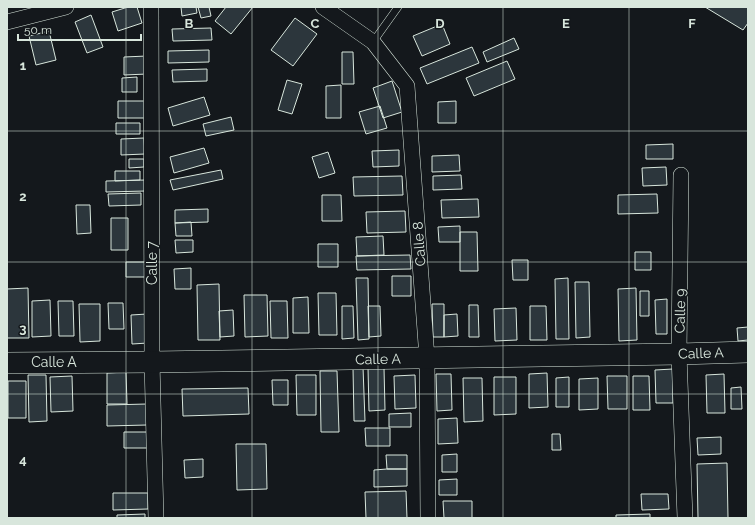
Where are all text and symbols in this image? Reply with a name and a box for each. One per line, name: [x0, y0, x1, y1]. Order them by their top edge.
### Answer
scale bar: [18, 16, 141, 42]
text: B: [185, 16, 194, 31]
text: C: [311, 16, 320, 31]
text: D: [435, 16, 445, 31]
text: E: [562, 16, 570, 31]
text: F: [688, 16, 696, 31]
text: 50 m: [24, 23, 52, 37]
text: 1: [20, 58, 27, 73]
text: 2: [19, 189, 27, 204]
street label: Calle 8: [409, 221, 429, 267]
street label: Calle 7: [144, 240, 160, 285]
street label: Calle 9: [672, 288, 688, 334]
text: 3: [19, 321, 27, 336]
street label: Calle A: [678, 344, 725, 362]
street label: Calle A: [355, 351, 402, 367]
street label: Calle A: [31, 354, 77, 370]
text: 4: [19, 452, 27, 467]

